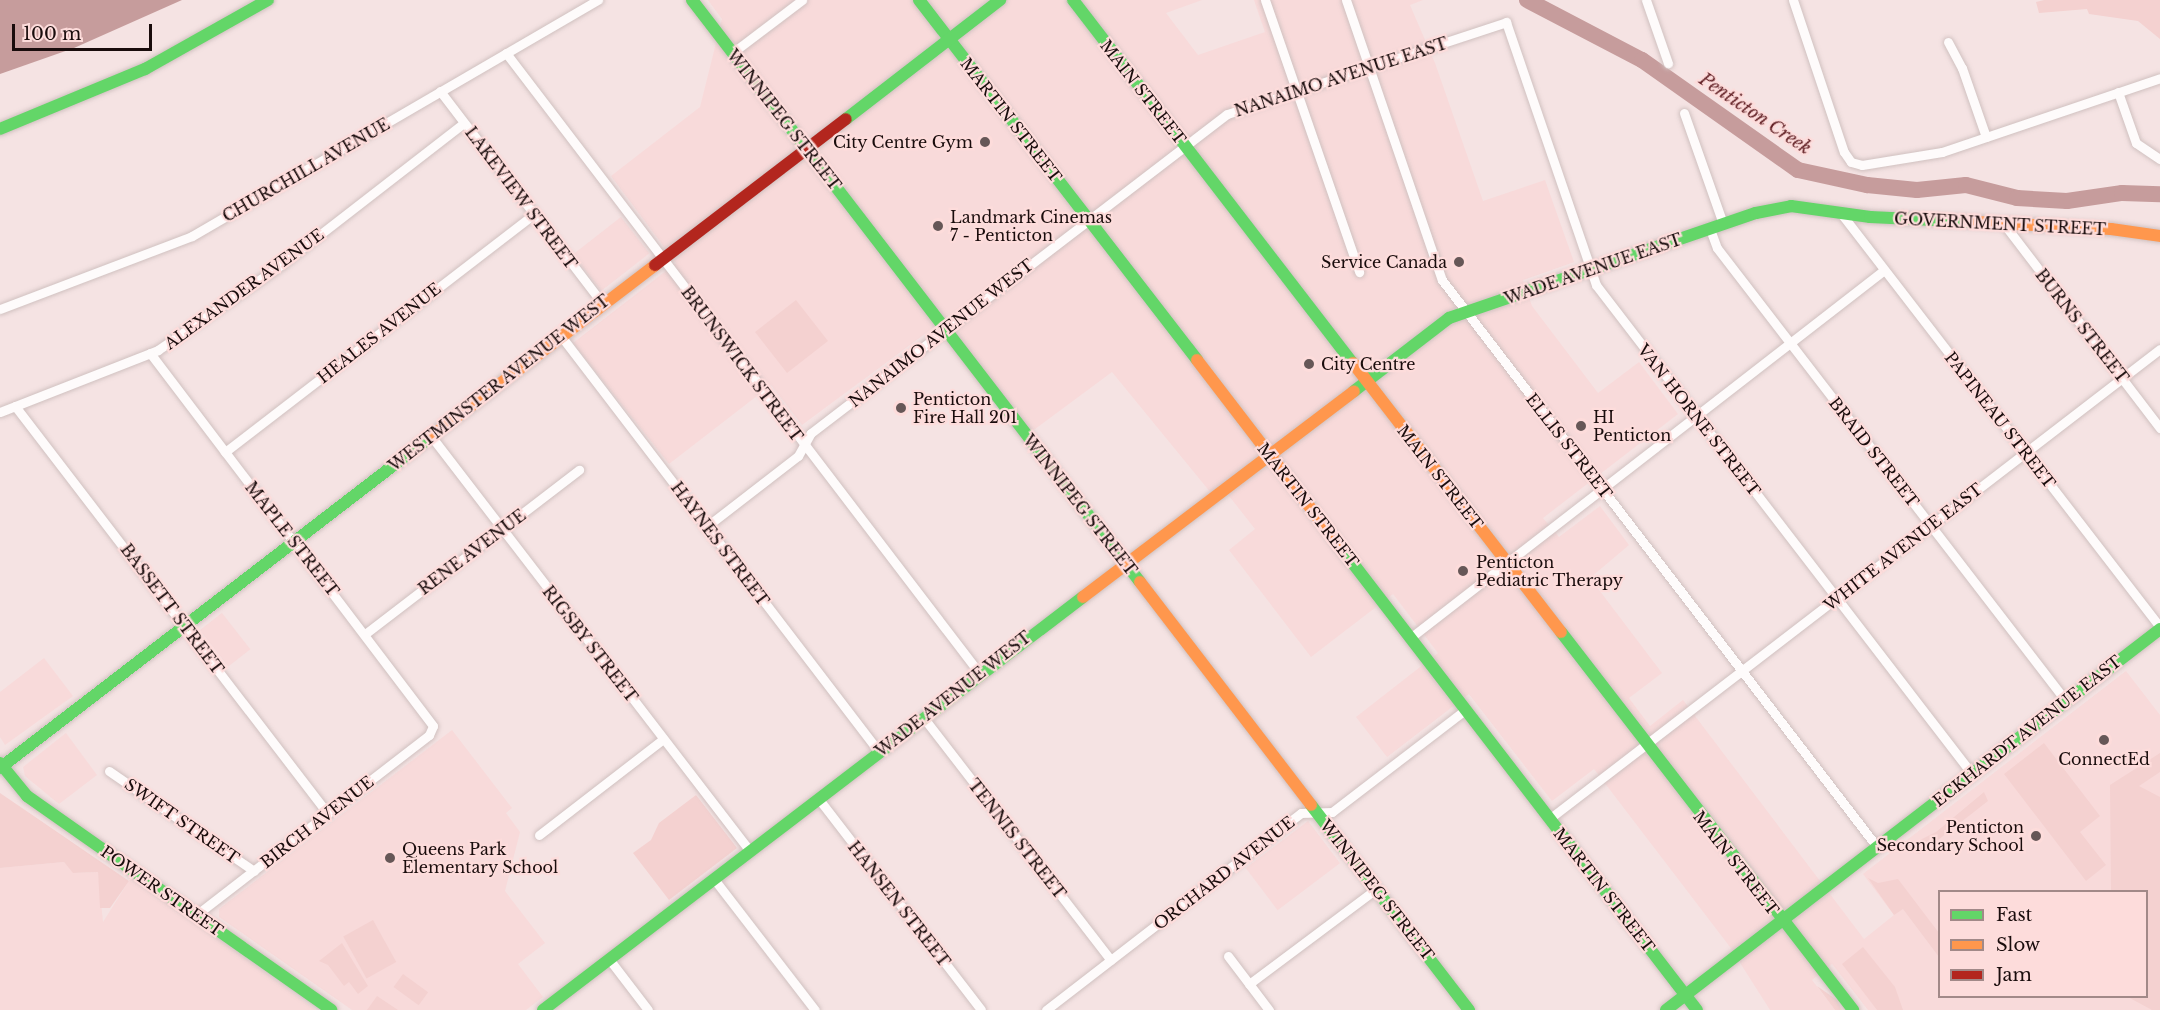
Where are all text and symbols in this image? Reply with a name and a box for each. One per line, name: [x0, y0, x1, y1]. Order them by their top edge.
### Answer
scale bar: [15, 12, 154, 50]
text: 100 m: [23, 23, 81, 45]
street label: NANAIMO AVENUE EAST: [1232, 33, 1450, 121]
street label: MAIN STREET: [1096, 36, 1190, 148]
street label: WINNIPEG STREET: [723, 46, 845, 194]
street label: MARTIN STREET: [957, 54, 1065, 186]
water label: Penticton Creek: [1695, 68, 1815, 160]
street label: CHURCHILL AVENUE: [218, 114, 394, 226]
street label: LAKEVIEW STREET: [461, 123, 581, 273]
place label: City Centre Gym: [832, 132, 973, 152]
marker: City Centre Gym: [978, 135, 992, 149]
place label: Landmark Cinemas 7 - Penticton: [950, 207, 1112, 245]
street label: GOVERNMENT STREET: [1893, 209, 2107, 239]
marker: Landmark Cinemas 7 - Penticton: [931, 219, 945, 233]
street label: ALEXANDER AVENUE: [160, 224, 328, 354]
street label: WADE AVENUE EAST: [1502, 229, 1684, 309]
place label: Service Canada: [1321, 252, 1447, 272]
street label: NANAIMO AVENUE WEST: [844, 255, 1038, 411]
marker: Service Canada: [1452, 255, 1466, 269]
street label: BURNS STREET: [2032, 265, 2132, 387]
street label: HEALES AVENUE: [313, 279, 445, 387]
street label: BRUNSWICK STREET: [677, 282, 807, 446]
street label: WESTMINSTER AVENUE WEST: [384, 290, 614, 476]
street label: VAN HORNE STREET: [1634, 340, 1764, 500]
street label: PAPINEAU STREET: [1941, 348, 2059, 492]
place label: City Centre: [1321, 354, 1416, 374]
marker: City Centre: [1302, 357, 1316, 371]
place label: Penticton Fire Hall 201: [913, 389, 1017, 427]
street label: ELLIS STREET: [1522, 390, 1616, 502]
street label: BRAID STREET: [1825, 393, 1923, 511]
marker: Penticton Fire Hall 201: [894, 401, 908, 415]
place label: HI Penticton: [1593, 407, 1671, 445]
marker: HI Penticton: [1574, 419, 1588, 433]
street label: MAIN STREET: [1393, 421, 1487, 533]
street label: WINNIPEG STREET: [1019, 431, 1141, 579]
street label: MARTIN STREET: [1254, 439, 1362, 571]
street label: MAPLE STREET: [241, 478, 343, 600]
street label: HAYNES STREET: [667, 478, 773, 610]
street label: WHITE AVENUE EAST: [1820, 479, 1986, 615]
street label: RENE AVENUE: [414, 505, 530, 599]
street label: BASSETT STREET: [117, 540, 227, 678]
place label: Penticton Pediatric Therapy: [1476, 552, 1623, 590]
marker: Penticton Pediatric Therapy: [1454, 562, 1472, 580]
street label: RIGSBY STREET: [538, 582, 642, 706]
street label: WADE AVENUE WEST: [871, 627, 1035, 761]
street label: ECKHARDT AVENUE EAST: [1929, 651, 2125, 811]
marker: ConnectEd: [2097, 733, 2111, 747]
place label: ConnectEd: [2058, 749, 2150, 769]
street label: BIRCH AVENUE: [256, 772, 378, 872]
street label: SWIFT STREET: [121, 774, 243, 868]
street label: TENNIS STREET: [964, 775, 1070, 903]
street label: MAIN STREET: [1689, 807, 1783, 919]
street label: ORCHARD AVENUE: [1150, 812, 1298, 934]
street label: WINNIPEG STREET: [1316, 816, 1438, 964]
place label: Penticton Secondary School: [1876, 817, 2024, 855]
street label: MARTIN STREET: [1550, 824, 1658, 956]
marker: Penticton Secondary School: [2029, 829, 2043, 843]
street label: HANSEN STREET: [844, 837, 954, 971]
place label: Queens Park Elementary School: [402, 839, 559, 877]
street label: POWER STREET: [97, 842, 227, 940]
marker: Queens Park Elementary School: [383, 851, 397, 865]
legend: [1938, 890, 2148, 998]
text: Fast: [1996, 904, 2032, 926]
text: Slow: [1996, 934, 2040, 956]
text: Jam: [1996, 964, 2032, 986]

